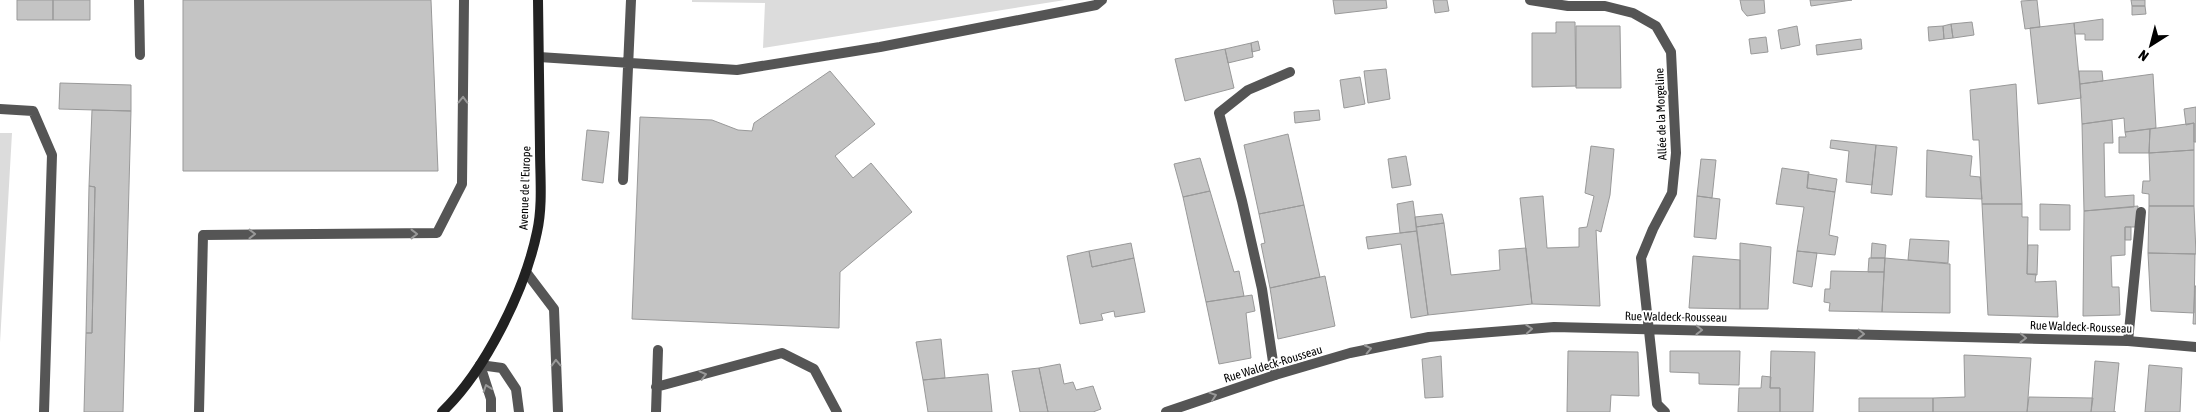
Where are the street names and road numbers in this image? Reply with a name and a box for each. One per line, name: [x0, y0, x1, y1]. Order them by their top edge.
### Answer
street label: Allée de la Morgeline: [1652, 68, 1670, 160]
street label: Avenue de l'Europe: [517, 146, 533, 230]
street label: Rue Waldeck-Rousseau: [1625, 309, 1728, 325]
street label: Rue Waldeck-Rousseau: [2030, 318, 2133, 336]
street label: Rue Waldeck-Rousseau: [1222, 342, 1324, 386]

